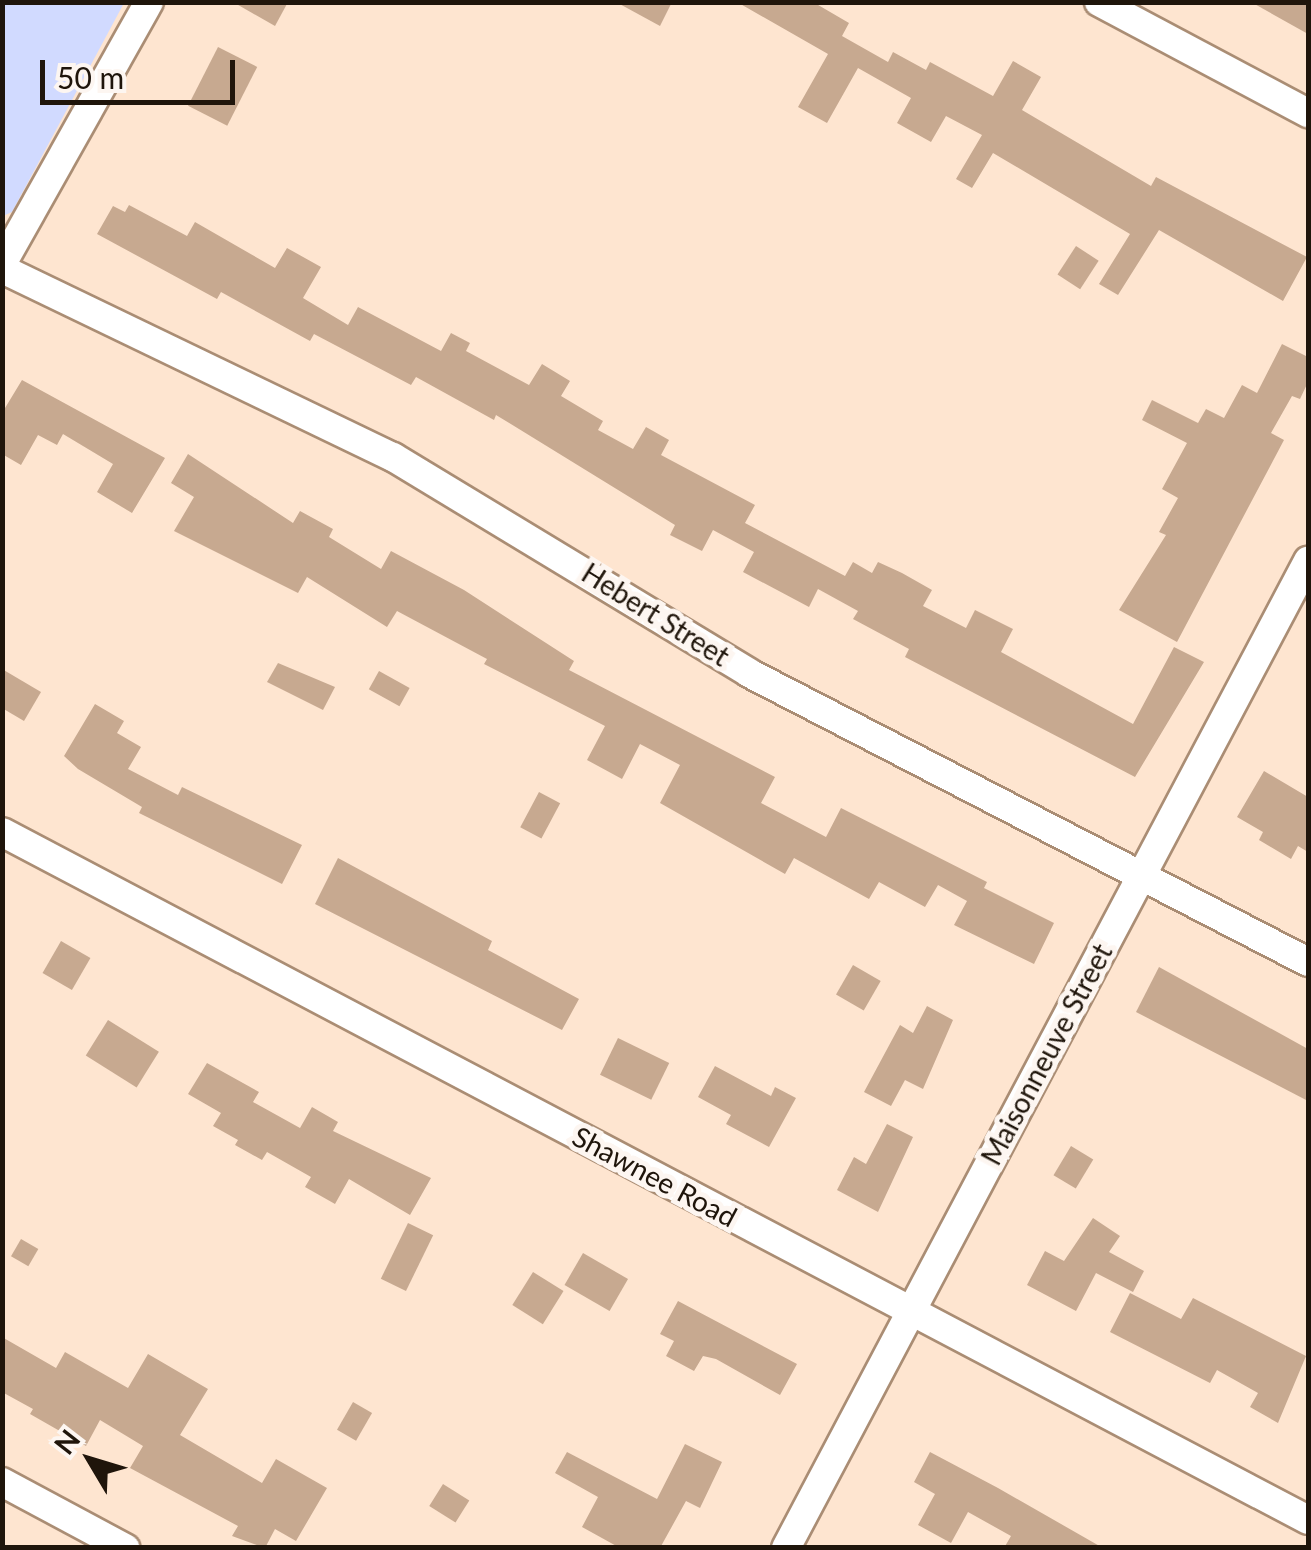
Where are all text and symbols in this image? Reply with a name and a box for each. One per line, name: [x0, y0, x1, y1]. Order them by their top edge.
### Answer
scale bar: [45, 40, 240, 102]
text: 50 m: [57, 59, 124, 95]
street label: Hebert Street: [576, 555, 736, 673]
street label: Maisonneuve Street: [974, 938, 1118, 1170]
street label: Shawnee Road: [567, 1119, 743, 1233]
north arrow: [40, 1410, 140, 1510]
text: N: [46, 1423, 86, 1461]

